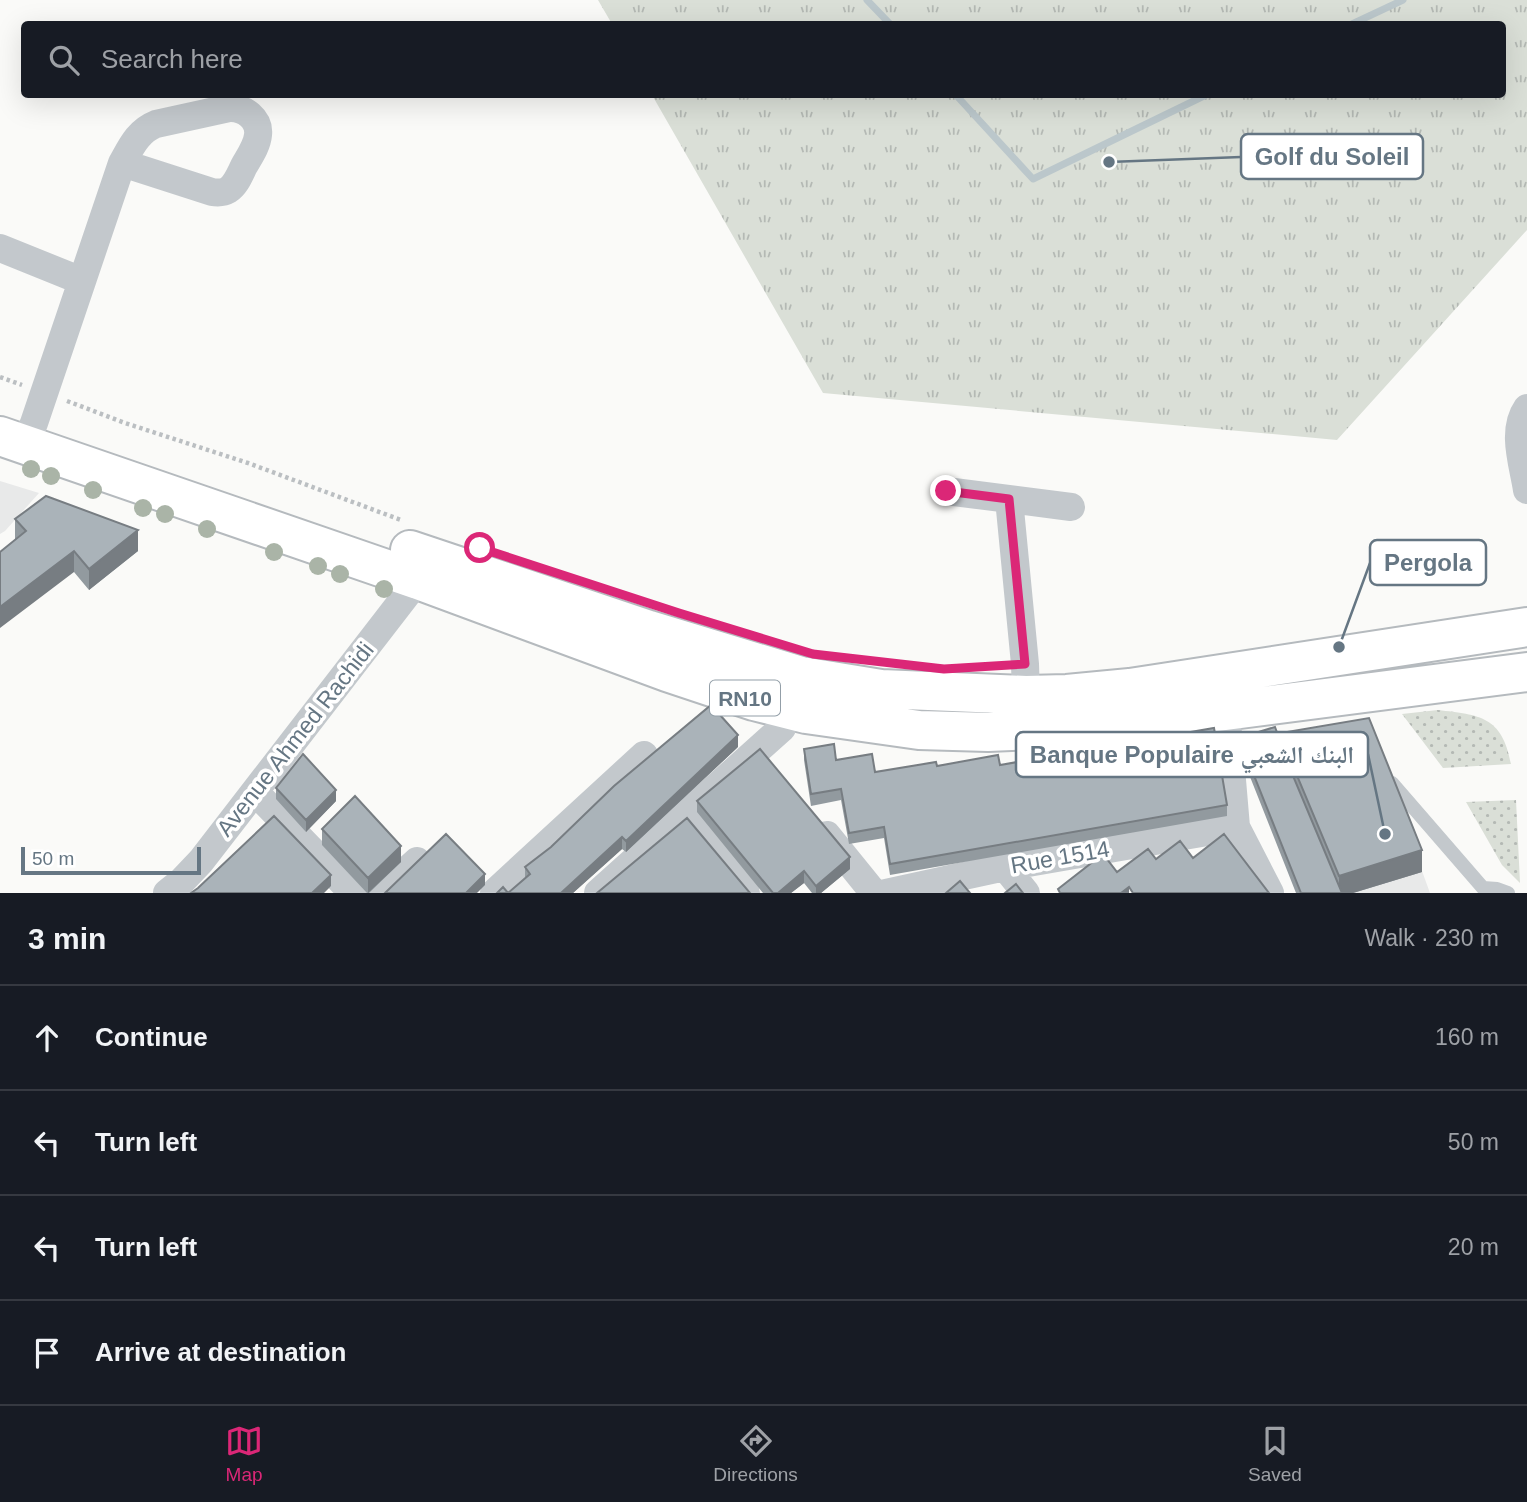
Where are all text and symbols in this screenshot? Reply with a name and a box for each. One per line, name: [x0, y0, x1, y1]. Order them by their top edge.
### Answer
search box: [21, 21, 1506, 98]
icon: search: [45, 41, 83, 79]
text: Search here: [101, 44, 243, 74]
callout: Golf du Soleil: [1241, 134, 1423, 179]
text: Golf du Soleil: [1255, 143, 1409, 170]
route end: [930, 475, 961, 506]
route start: [464, 532, 495, 563]
callout: Pergola: [1370, 540, 1486, 585]
text: Pergola: [1384, 549, 1473, 576]
street label: Avenue Ahmed Rachidi: [211, 637, 379, 841]
road number: RN10: [710, 680, 780, 716]
callout: Banque Populaire البنك الشعبي: [1016, 732, 1368, 777]
text: Banque Populaire البنك الشعبي: [1030, 741, 1354, 774]
street label: Rue 1514: [1009, 836, 1112, 878]
scale bar: [21, 844, 201, 876]
text: 50 m: [32, 848, 74, 869]
text: 3 min: [28, 922, 106, 955]
text: Walk · 230 m: [1364, 925, 1499, 951]
icon: ahead: [28, 1019, 66, 1057]
text: Continue: [95, 1022, 208, 1052]
text: 160 m: [1435, 1024, 1499, 1050]
icon: left: [28, 1124, 66, 1162]
text: Turn left: [95, 1127, 197, 1157]
text: 50 m: [1448, 1129, 1499, 1155]
icon: left: [28, 1229, 66, 1267]
text: Turn left: [95, 1232, 197, 1262]
text: 20 m: [1448, 1234, 1499, 1260]
icon: arrive: [28, 1334, 66, 1372]
text: Arrive at destination: [95, 1337, 346, 1367]
tab: Map: [225, 1422, 263, 1486]
tab: Directions: [713, 1422, 798, 1486]
tab: Saved: [1248, 1422, 1302, 1486]

